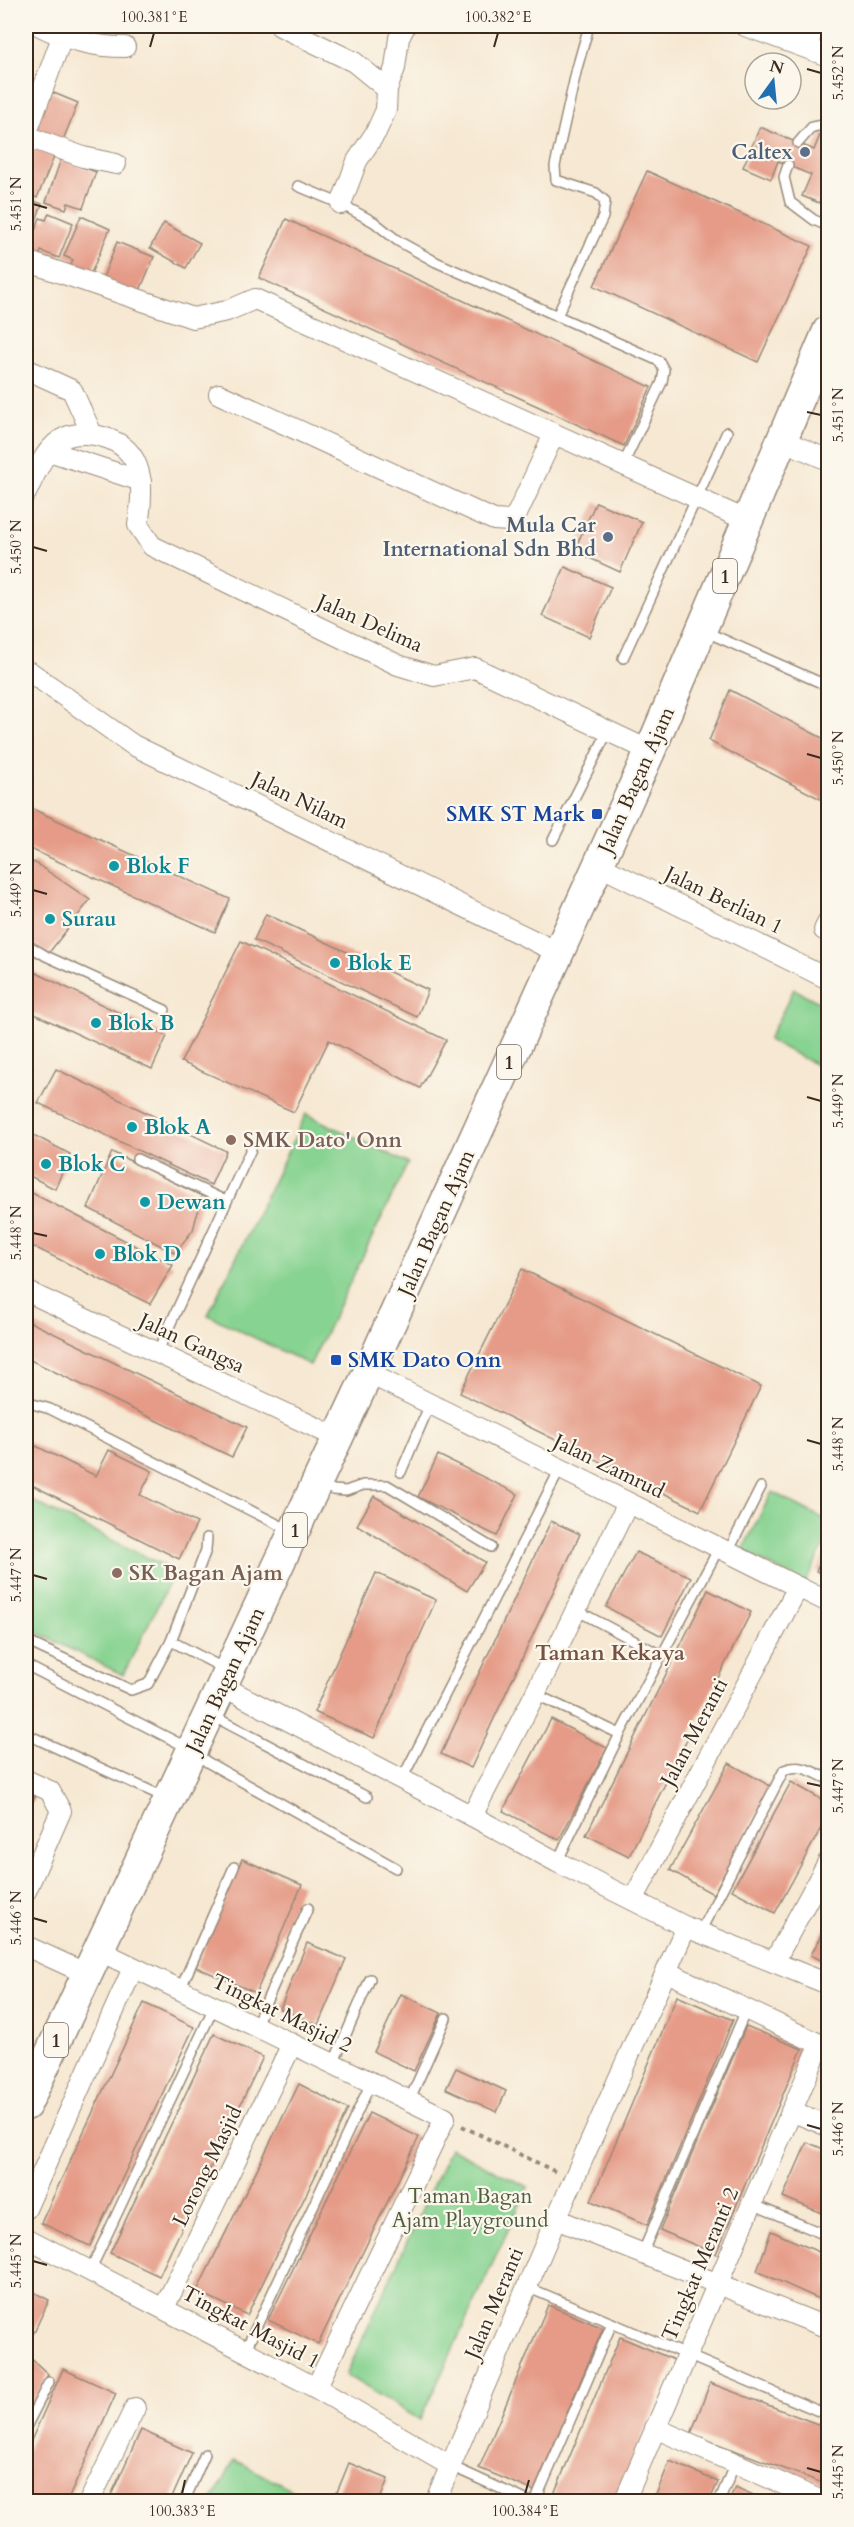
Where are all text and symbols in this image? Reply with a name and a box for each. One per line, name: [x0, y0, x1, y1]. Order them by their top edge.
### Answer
text: 100.381°E: [121, 7, 187, 27]
text: 100.382°E: [465, 7, 531, 27]
text: 5.452°N: [828, 45, 848, 101]
north arrow: [743, 51, 803, 111]
text: N: [767, 55, 786, 80]
place label: Caltex: [731, 138, 794, 167]
marker: Caltex: [798, 145, 812, 159]
text: 5.451°N: [6, 176, 26, 232]
text: 5.451°N: [828, 387, 848, 443]
place label: Mula Car International Sdn Bhd: [382, 511, 597, 564]
text: 5.450°N: [6, 519, 26, 575]
marker: Mula Car International Sdn Bhd: [601, 530, 615, 544]
road number: 1: [713, 559, 737, 593]
street label: Jalan Delima: [310, 586, 427, 660]
street label: Jalan Bagan Ajam: [590, 702, 682, 861]
text: 5.450°N: [828, 730, 848, 786]
street label: Jalan Nilam: [244, 763, 353, 836]
place label: SMK ST Mark: [446, 800, 585, 829]
marker: SMK ST Mark: [590, 807, 604, 821]
place label: Blok F: [126, 852, 190, 881]
street label: Jalan Berlian 1: [657, 858, 788, 942]
marker: Blok F: [107, 859, 121, 873]
text: 5.449°N: [6, 862, 26, 918]
place label: Surau: [62, 905, 117, 934]
marker: Surau: [43, 912, 57, 926]
place label: Blok E: [347, 949, 412, 978]
marker: Blok E: [328, 956, 342, 970]
place label: Blok B: [108, 1009, 175, 1038]
marker: Blok B: [89, 1016, 103, 1030]
road number: 1: [497, 1045, 521, 1079]
text: 5.449°N: [828, 1073, 848, 1129]
place label: Blok A: [144, 1113, 211, 1142]
marker: Blok A: [125, 1120, 139, 1134]
place label: SMK Dato' Onn: [243, 1126, 402, 1155]
marker: SMK Dato' Onn: [224, 1133, 238, 1147]
street label: Jalan Bagan Ajam: [390, 1145, 482, 1304]
place label: Blok C: [58, 1150, 126, 1179]
marker: Blok C: [39, 1157, 53, 1171]
place label: Dewan: [157, 1188, 226, 1217]
marker: Dewan: [138, 1195, 152, 1209]
text: 5.448°N: [6, 1205, 26, 1261]
place label: Blok D: [112, 1240, 181, 1269]
marker: Blok D: [93, 1247, 107, 1261]
street label: Jalan Gangsa: [131, 1305, 249, 1381]
place label: SMK Dato Onn: [348, 1346, 502, 1375]
marker: SMK Dato Onn: [329, 1353, 343, 1367]
text: 5.448°N: [828, 1416, 848, 1472]
street label: Jalan Zamrud: [546, 1426, 669, 1506]
road number: 1: [283, 1513, 307, 1547]
text: 5.447°N: [6, 1547, 26, 1603]
place label: SK Bagan Ajam: [129, 1559, 283, 1588]
marker: SK Bagan Ajam: [110, 1566, 124, 1580]
street label: Jalan Bagan Ajam: [178, 1602, 272, 1760]
district label: Taman Kekaya: [535, 1638, 685, 1668]
street label: Jalan Meranti: [652, 1673, 735, 1794]
text: 5.447°N: [828, 1758, 848, 1814]
text: 5.446°N: [6, 1890, 26, 1946]
street label: Tingkat Masjid 2: [207, 1967, 357, 2060]
road number: 1: [44, 2023, 68, 2057]
street label: Lorong Masjid: [166, 2101, 249, 2232]
text: 5.446°N: [828, 2101, 848, 2157]
park label: Taman Bagan Ajam Playground: [392, 2182, 548, 2235]
street label: Tingkat Meranti 2: [655, 2183, 746, 2346]
text: 5.445°N: [6, 2233, 26, 2289]
street label: Jalan Meranti: [457, 2243, 531, 2366]
street label: Tingkat Masjid 1: [176, 2279, 325, 2376]
text: 5.445°N: [828, 2444, 848, 2500]
text: 100.383°E: [149, 2501, 215, 2521]
text: 100.384°E: [492, 2501, 558, 2521]

